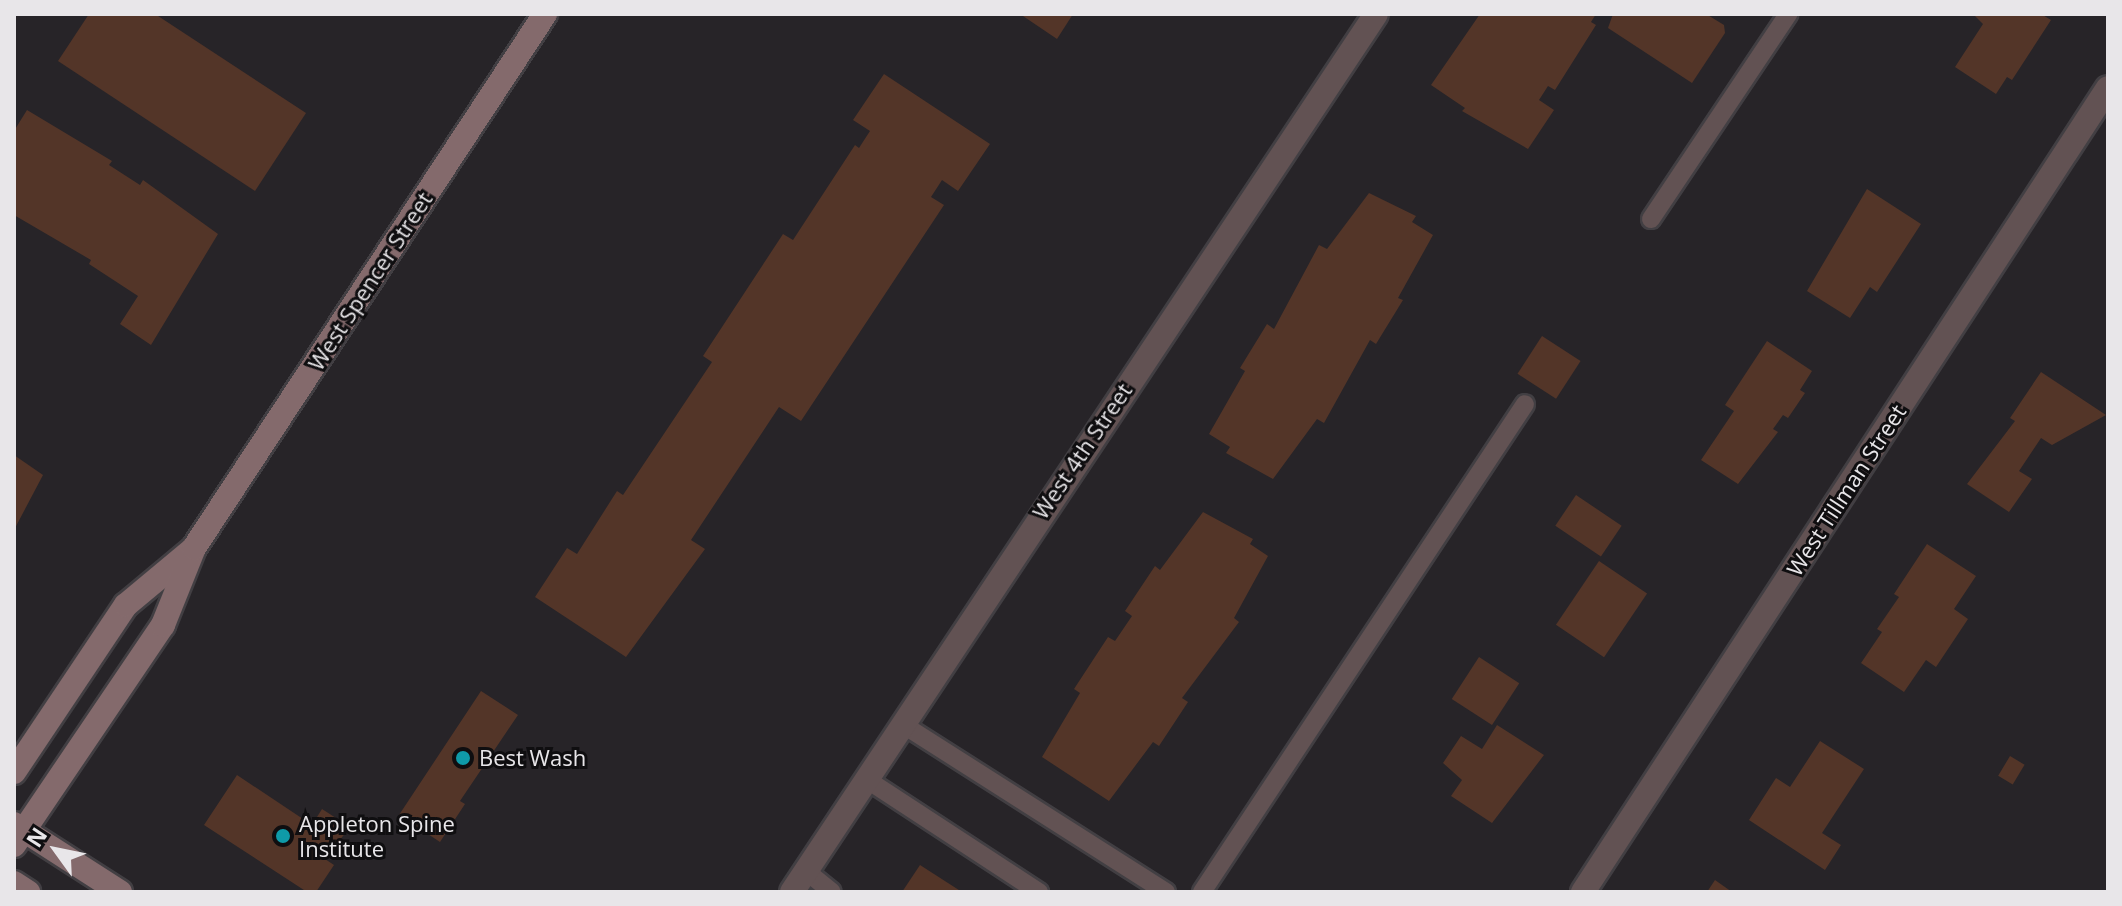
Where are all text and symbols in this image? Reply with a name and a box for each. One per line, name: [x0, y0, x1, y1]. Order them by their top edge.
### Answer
street label: West Spencer Street: [303, 187, 437, 375]
street label: West 4th Street: [1027, 378, 1137, 524]
street label: West Tillman Street: [1781, 399, 1911, 581]
place label: Best Wash: [479, 745, 586, 771]
marker: Best Wash: [454, 749, 472, 767]
north arrow: [16, 810, 96, 890]
place label: Appleton Spine Institute: [299, 810, 455, 862]
text: N: [18, 821, 53, 853]
marker: Appleton Spine Institute: [274, 827, 292, 845]

